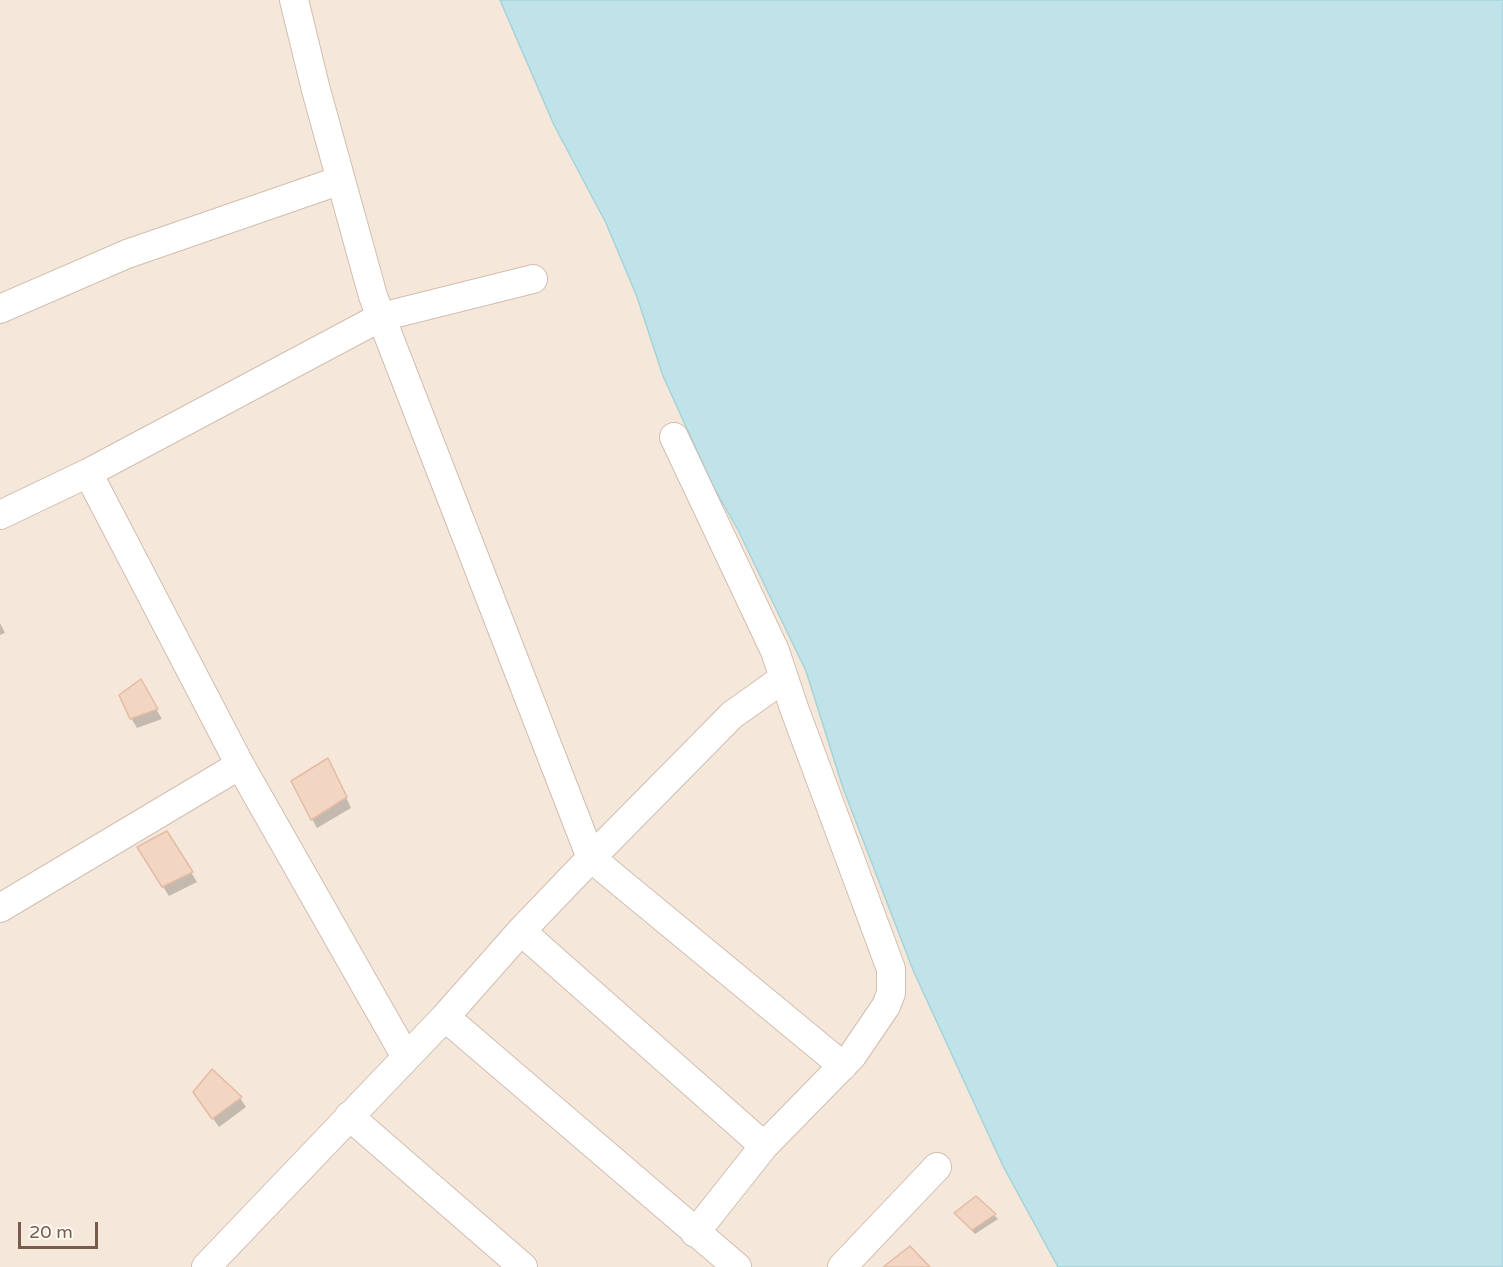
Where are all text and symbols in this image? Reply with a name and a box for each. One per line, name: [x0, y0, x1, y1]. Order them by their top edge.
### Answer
scale bar: [21, 1210, 100, 1248]
text: 20 m: [29, 1221, 73, 1243]

